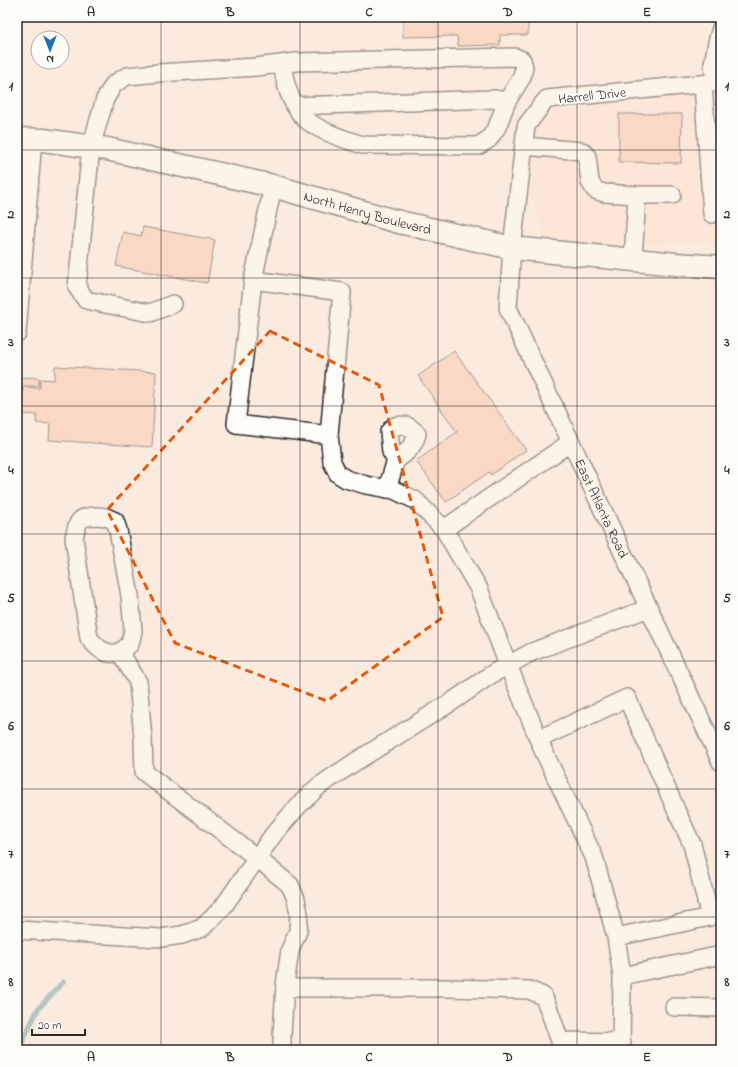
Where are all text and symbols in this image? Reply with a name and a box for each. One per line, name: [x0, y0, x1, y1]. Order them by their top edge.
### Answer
text: A: [87, 3, 95, 22]
text: B: [225, 3, 235, 22]
text: C: [365, 3, 373, 22]
text: D: [502, 3, 513, 22]
text: E: [643, 3, 651, 22]
north arrow: [30, 30, 70, 70]
text: N: [46, 51, 54, 67]
text: 1: [9, 77, 14, 96]
text: 1: [725, 77, 730, 96]
street label: Harrell Drive: [557, 82, 628, 110]
street label: North Henry Boulevard: [301, 186, 433, 241]
text: 2: [7, 205, 15, 224]
text: 2: [723, 205, 731, 224]
text: 3: [7, 333, 14, 352]
text: 3: [723, 333, 730, 352]
street label: East Atlanta Road: [568, 455, 633, 562]
text: 4: [7, 461, 14, 480]
text: 4: [723, 461, 730, 480]
text: 5: [7, 589, 15, 608]
text: 5: [723, 589, 731, 608]
text: 6: [7, 717, 14, 736]
text: 6: [723, 717, 730, 736]
text: 7: [8, 845, 14, 864]
text: 7: [724, 845, 730, 864]
text: 8: [8, 973, 14, 992]
text: 8: [724, 973, 730, 992]
scale bar: [32, 1011, 85, 1037]
text: 20 m: [38, 1017, 61, 1035]
text: A: [87, 1048, 95, 1067]
text: B: [225, 1048, 235, 1067]
text: C: [365, 1048, 373, 1067]
text: D: [502, 1048, 513, 1067]
text: E: [643, 1048, 651, 1067]

